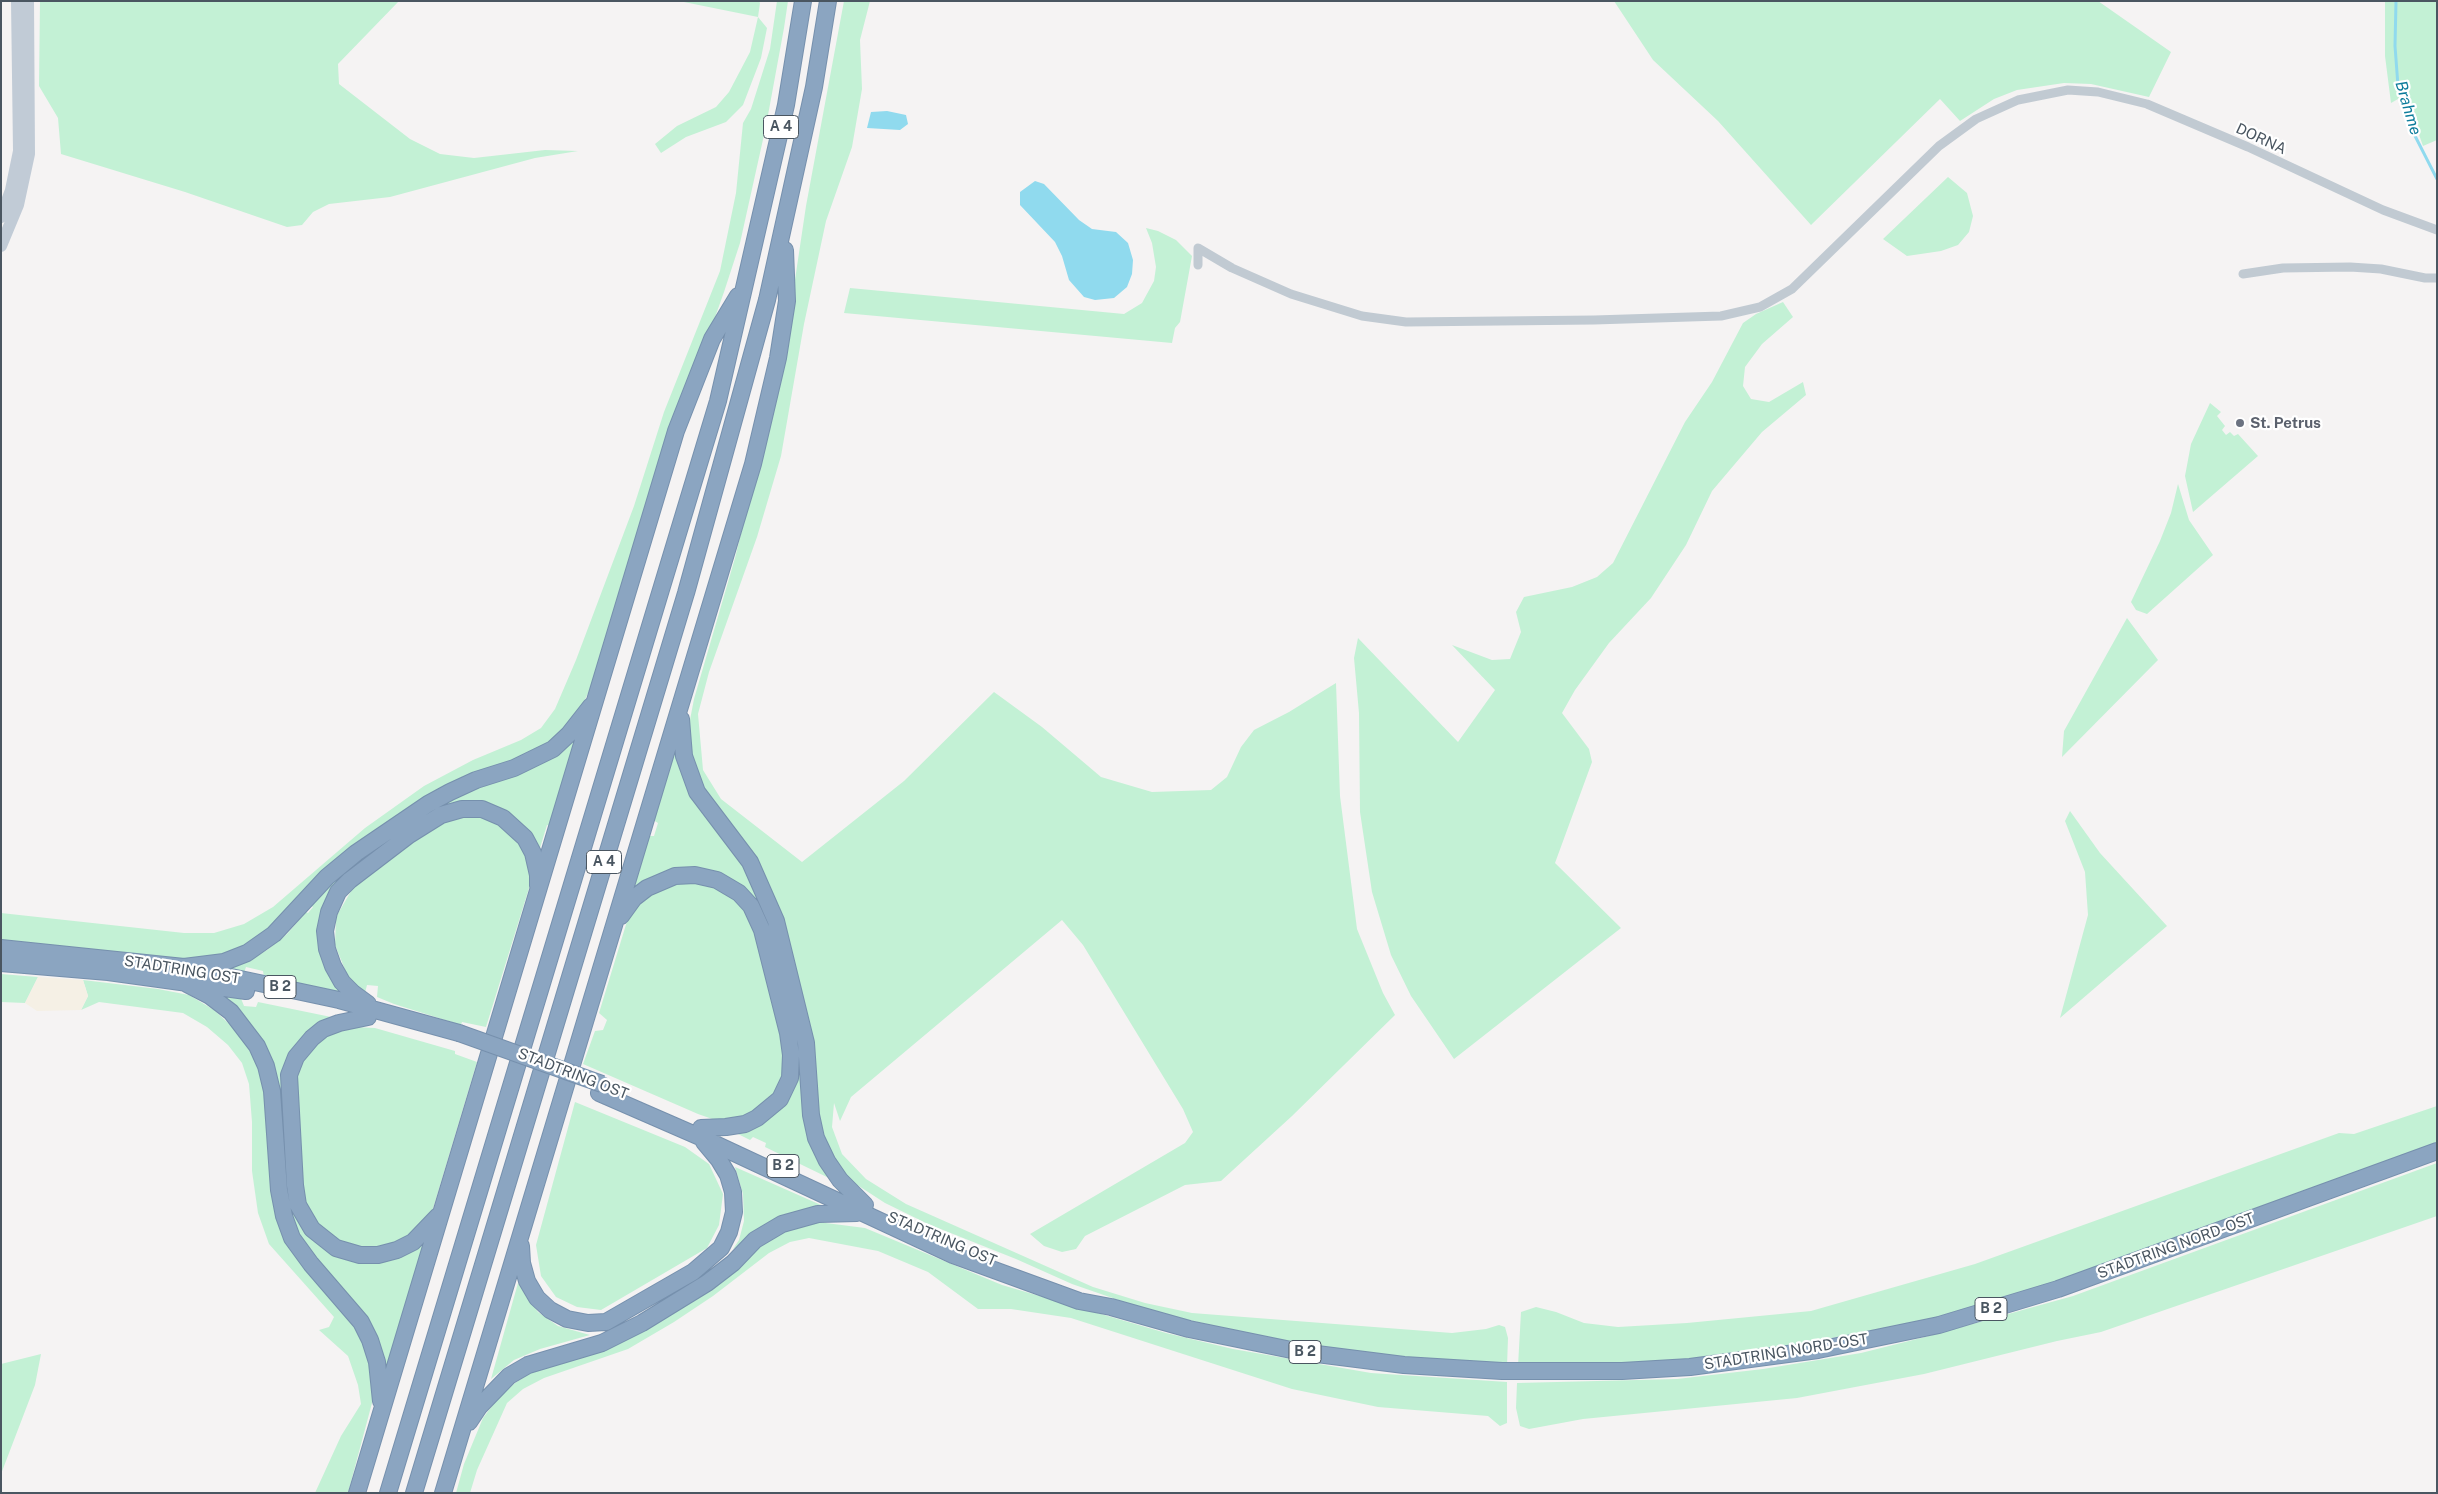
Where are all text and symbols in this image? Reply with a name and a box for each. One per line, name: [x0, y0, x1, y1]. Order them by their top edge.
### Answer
water label: Brahme: [2391, 79, 2425, 137]
road number: A 4: [764, 115, 798, 138]
street label: DORNA: [2233, 120, 2289, 158]
place label: St. Petrus: [2250, 414, 2321, 432]
marker: St. Petrus: [2234, 417, 2246, 429]
road number: A 4: [586, 850, 622, 874]
street label: STADTRING OST: [123, 952, 241, 988]
road number: B 2: [264, 976, 296, 999]
street label: STADTRING OST: [515, 1045, 631, 1103]
road number: B 2: [767, 1154, 799, 1178]
street label: STADTRING OST: [885, 1208, 999, 1270]
street label: STADTRING NORD-OST: [2095, 1209, 2257, 1283]
road number: B 2: [1975, 1298, 2007, 1320]
street label: STADTRING NORD-OST: [1703, 1330, 1869, 1374]
road number: B 2: [1289, 1340, 1321, 1364]

